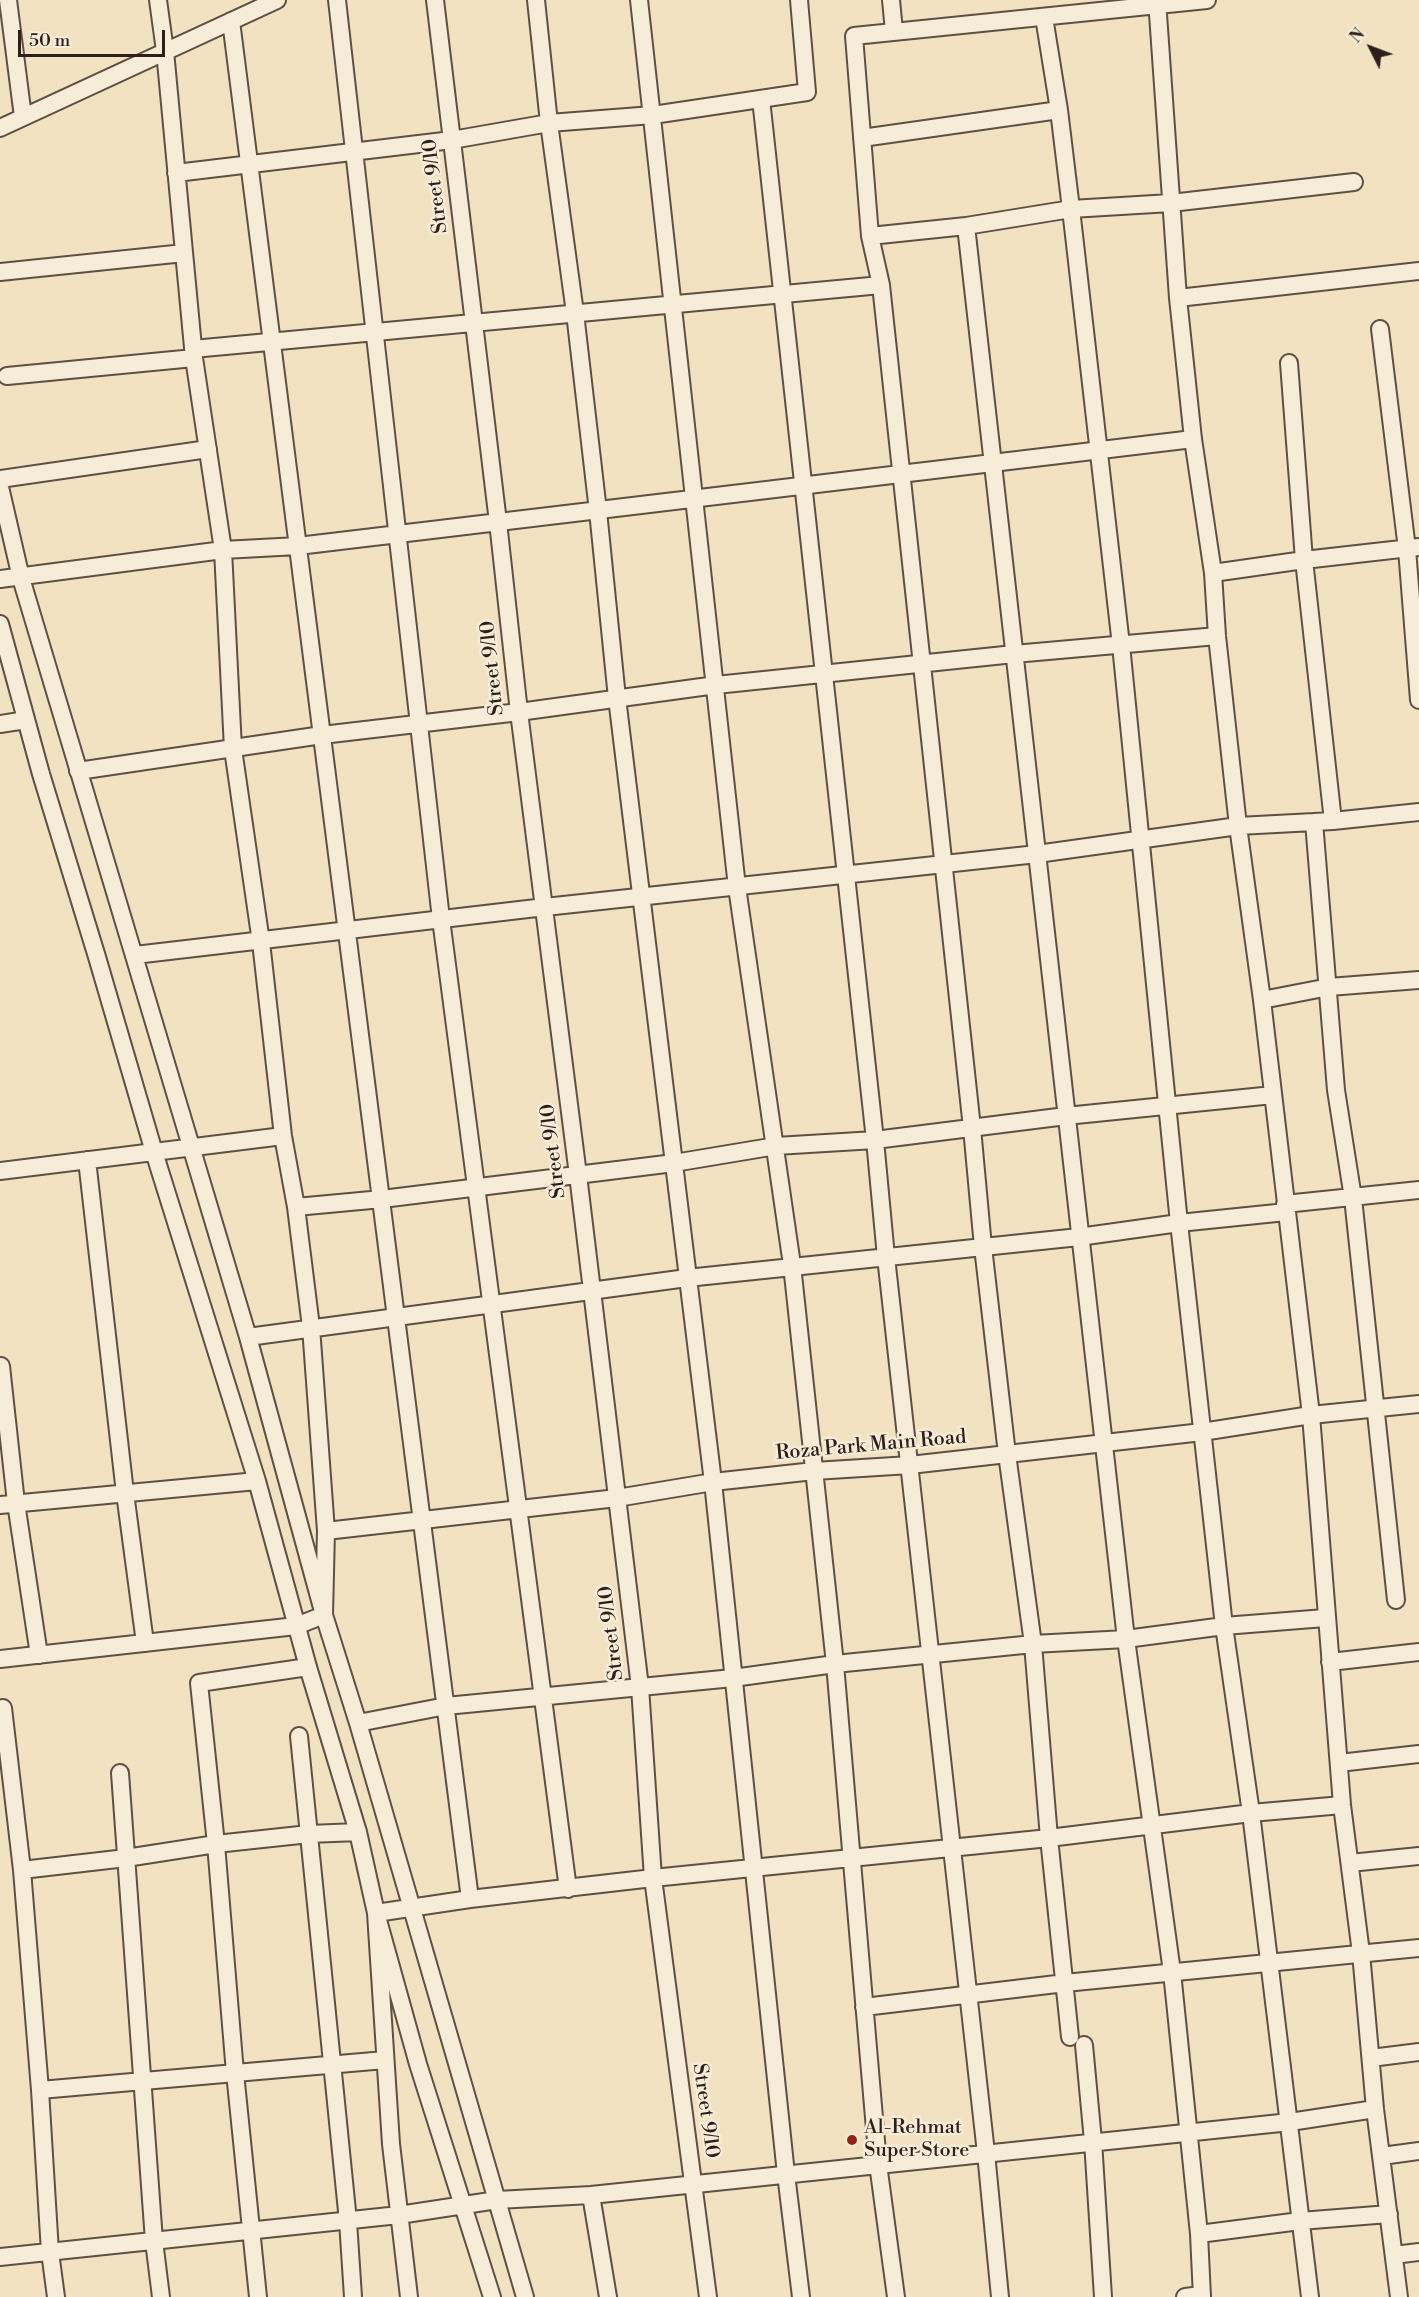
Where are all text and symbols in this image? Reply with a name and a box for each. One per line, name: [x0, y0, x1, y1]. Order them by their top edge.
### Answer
scale bar: [21, 18, 168, 56]
north arrow: [1341, 18, 1401, 78]
text: N: [1346, 25, 1369, 47]
text: 50 m: [29, 29, 70, 52]
street label: Street 9/10: [418, 137, 454, 235]
street label: Street 9/10: [476, 619, 510, 717]
street label: Street 9/10: [536, 1102, 572, 1200]
street label: Roza Park Main Road: [775, 1426, 967, 1466]
street label: Street 9/10: [594, 1584, 630, 1682]
street label: Street 9/10: [686, 2062, 724, 2160]
place label: Al-Rehmat Super Store: [864, 2116, 969, 2163]
marker: Al-Rehmat Super Store: [845, 2133, 859, 2147]

